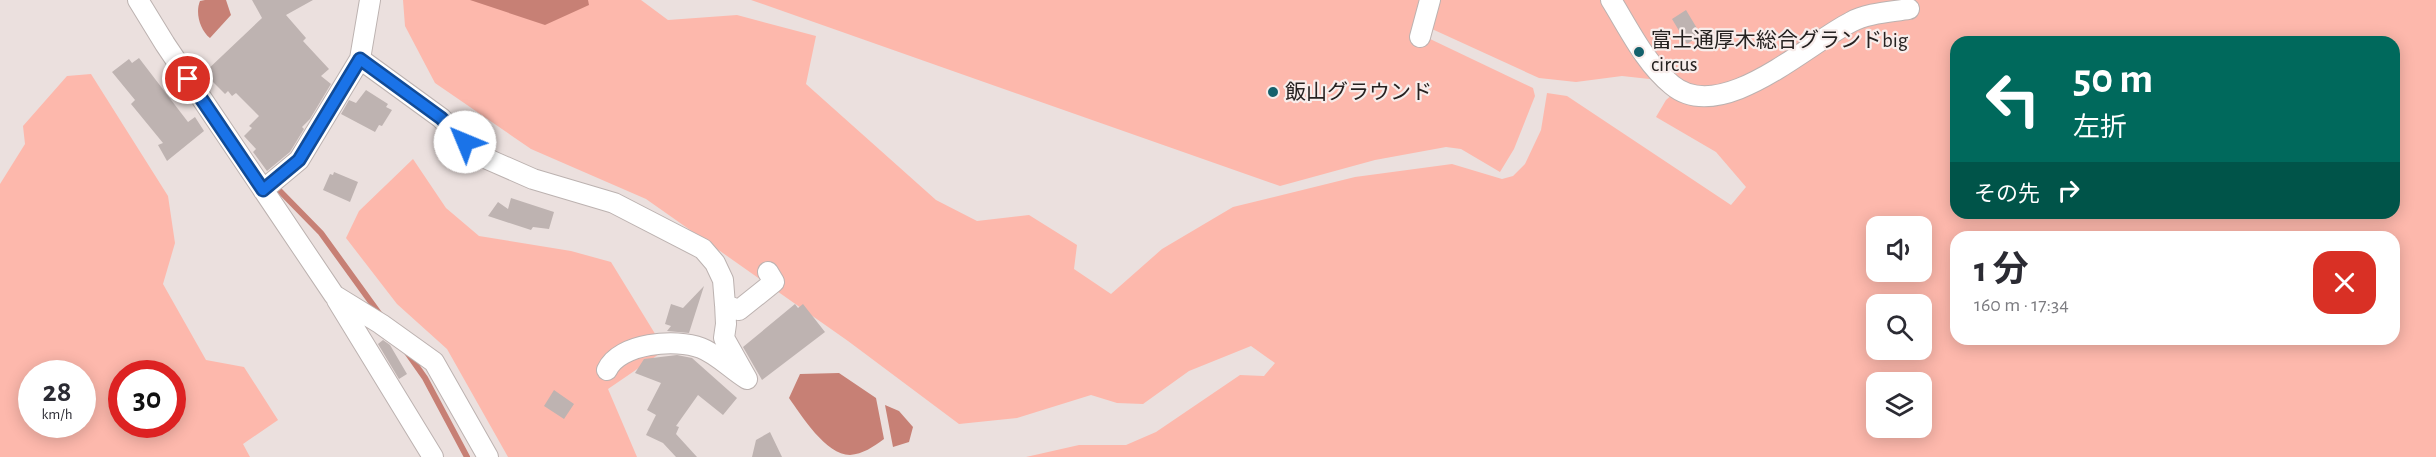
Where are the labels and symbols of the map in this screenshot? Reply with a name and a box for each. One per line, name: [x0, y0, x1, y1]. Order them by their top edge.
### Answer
place label: 富士通厚木総合グランドbig circus: [1651, 29, 1909, 75]
marker: 富士通厚木総合グランドbig circus: [1632, 45, 1646, 59]
pin: [162, 53, 213, 104]
place label: 飯山グラウンド: [1285, 81, 1432, 103]
marker: 飯山グラウンド: [1266, 85, 1280, 99]
position arrow: [433, 110, 497, 174]
speed limit sign: 30: [108, 360, 186, 438]

